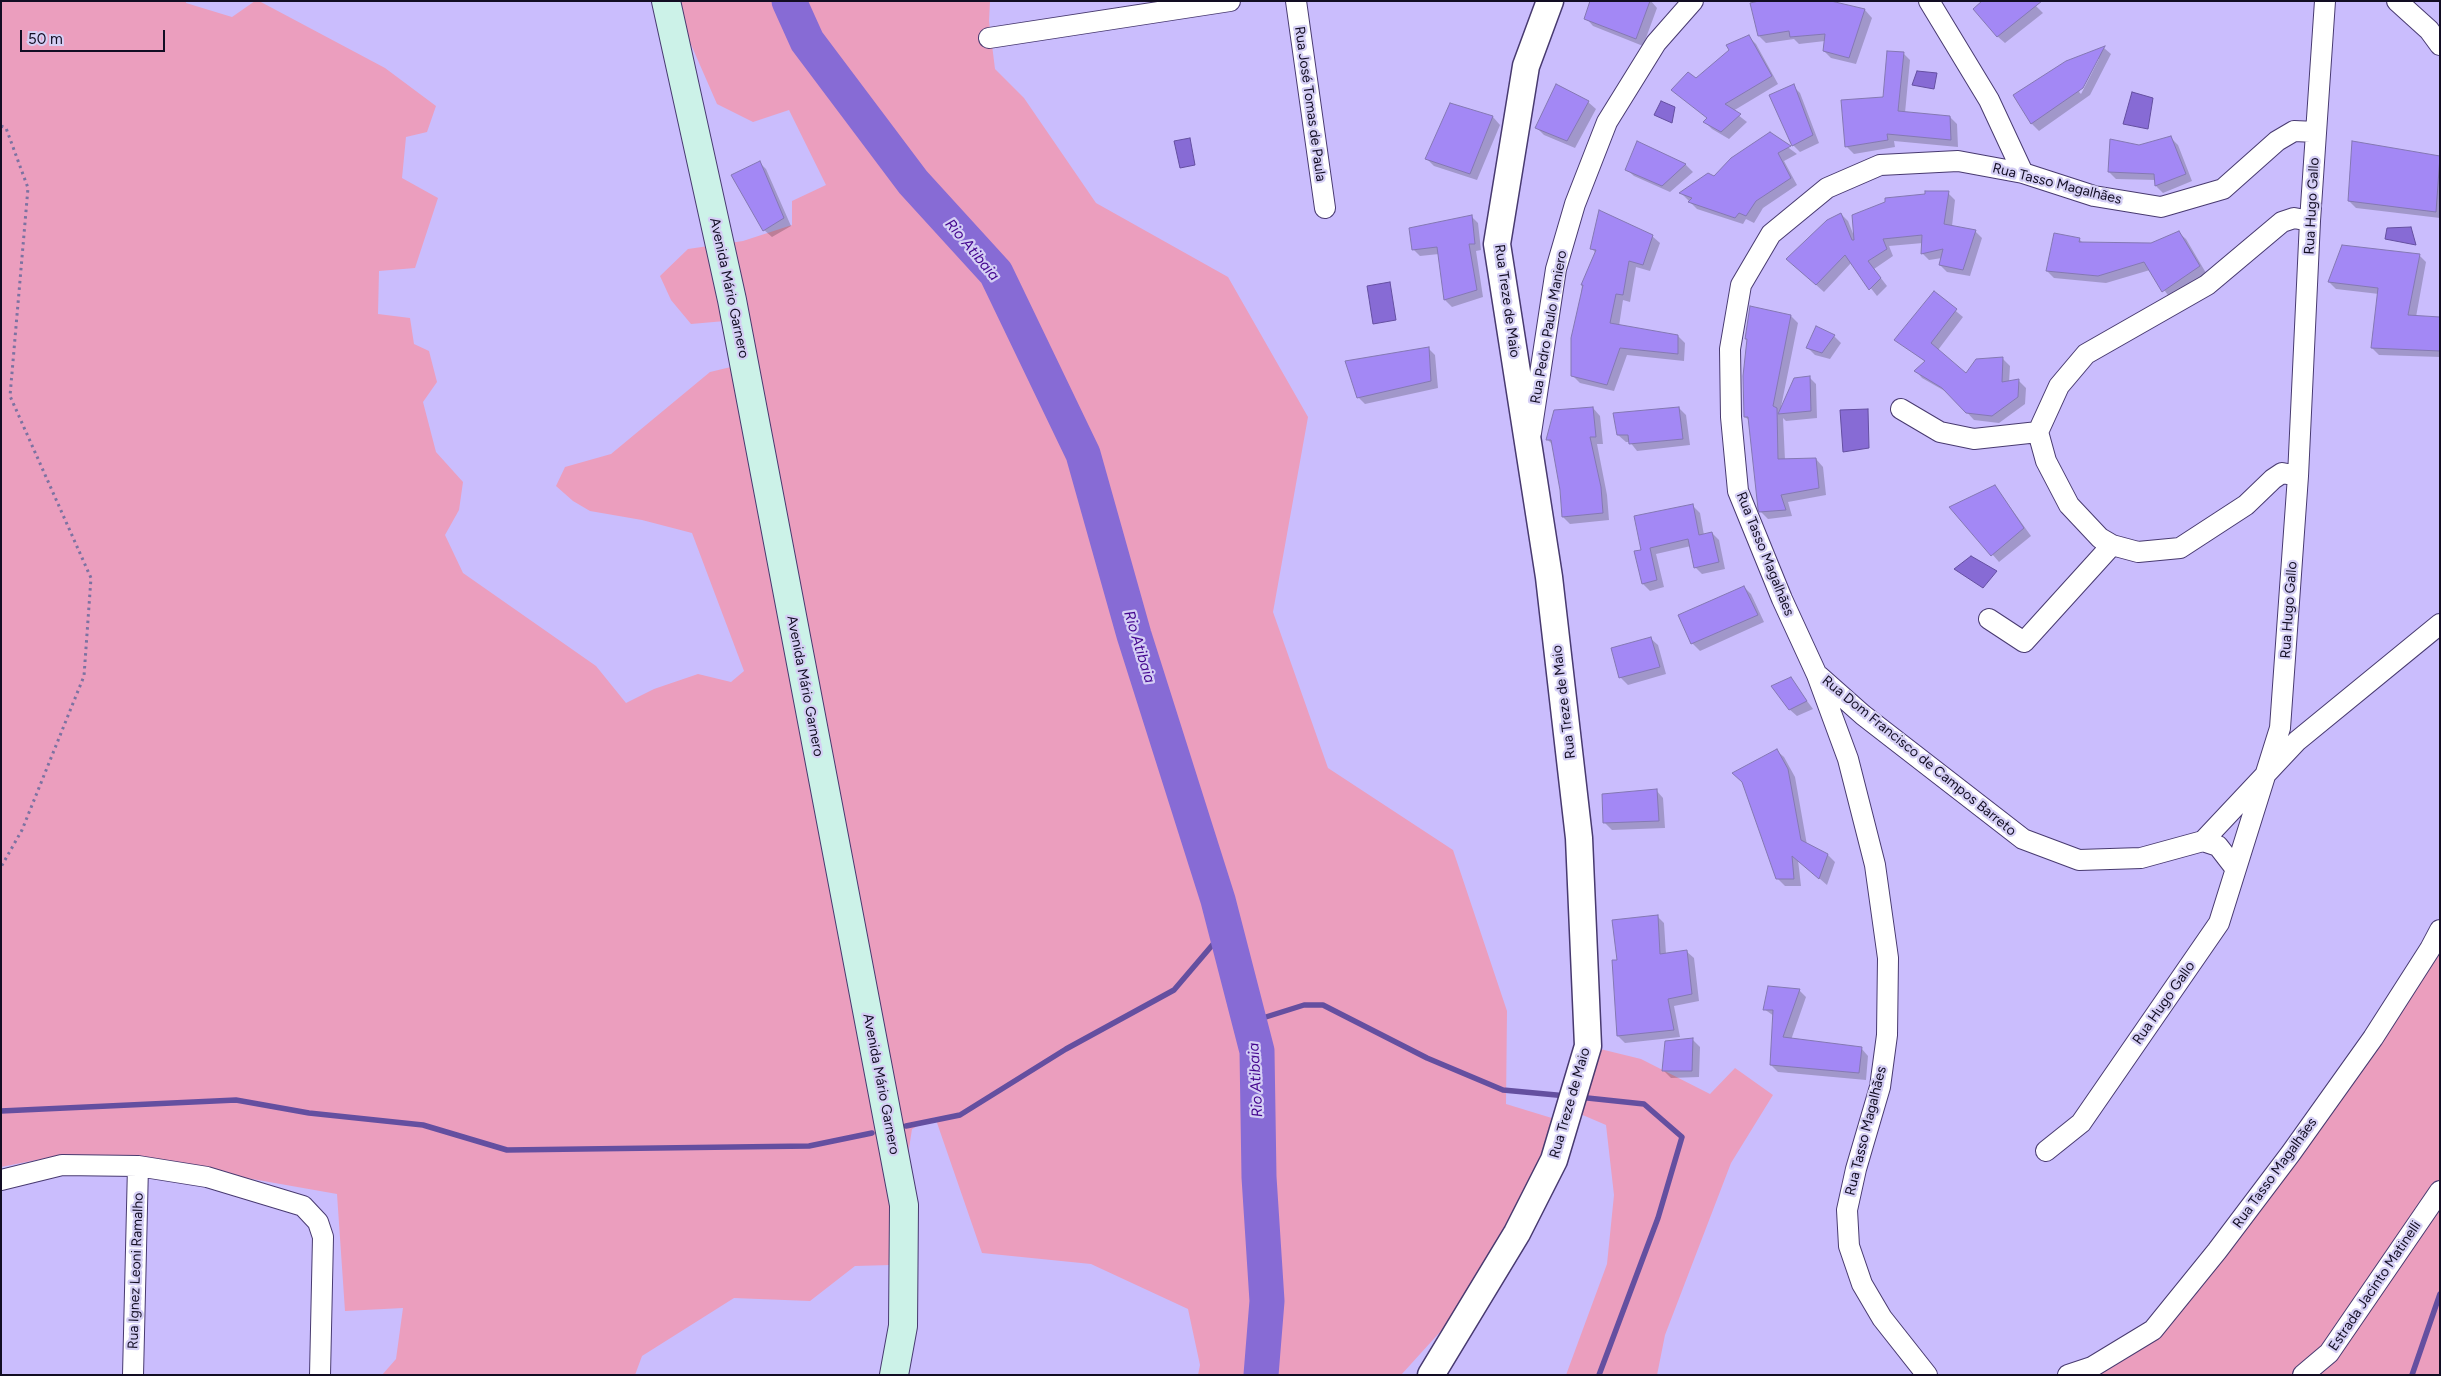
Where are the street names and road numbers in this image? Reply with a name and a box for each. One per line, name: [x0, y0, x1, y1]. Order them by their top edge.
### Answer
street label: Rua José Tomas de Paula: [1291, 25, 1329, 183]
street label: Rua Hugo Gallo: [2301, 157, 2323, 255]
street label: Rua Tasso Magalhães: [1991, 160, 2123, 208]
street label: Avenida Mário Garnero: [706, 216, 752, 360]
street label: Rua Treze de Maio: [1491, 243, 1523, 359]
street label: Rua Pedro Paulo Maniero: [1527, 249, 1571, 405]
street label: Rua Tasso Magalhães: [1732, 490, 1798, 618]
street label: Rua Hugo Gallo: [2277, 561, 2301, 659]
street label: Avenida Mário Garnero: [783, 614, 827, 758]
street label: Rua Treze de Maio: [1549, 644, 1579, 760]
street label: Rua Dom Francisco de Campos Barreto: [1819, 672, 2019, 840]
street label: Rua Hugo Gallo: [2129, 958, 2199, 1048]
street label: Avenida Mário Garnero: [859, 1012, 903, 1156]
street label: Rua Treze de Maio: [1546, 1046, 1594, 1160]
street label: Rua Tasso Magalhães: [1842, 1065, 1890, 1197]
street label: Rua Tasso Magalhães: [2229, 1115, 2321, 1231]
street label: Rua Ignez Leoni Ramalho: [125, 1193, 147, 1349]
street label: Estrada Jacinto Matinelli: [2325, 1218, 2425, 1354]

